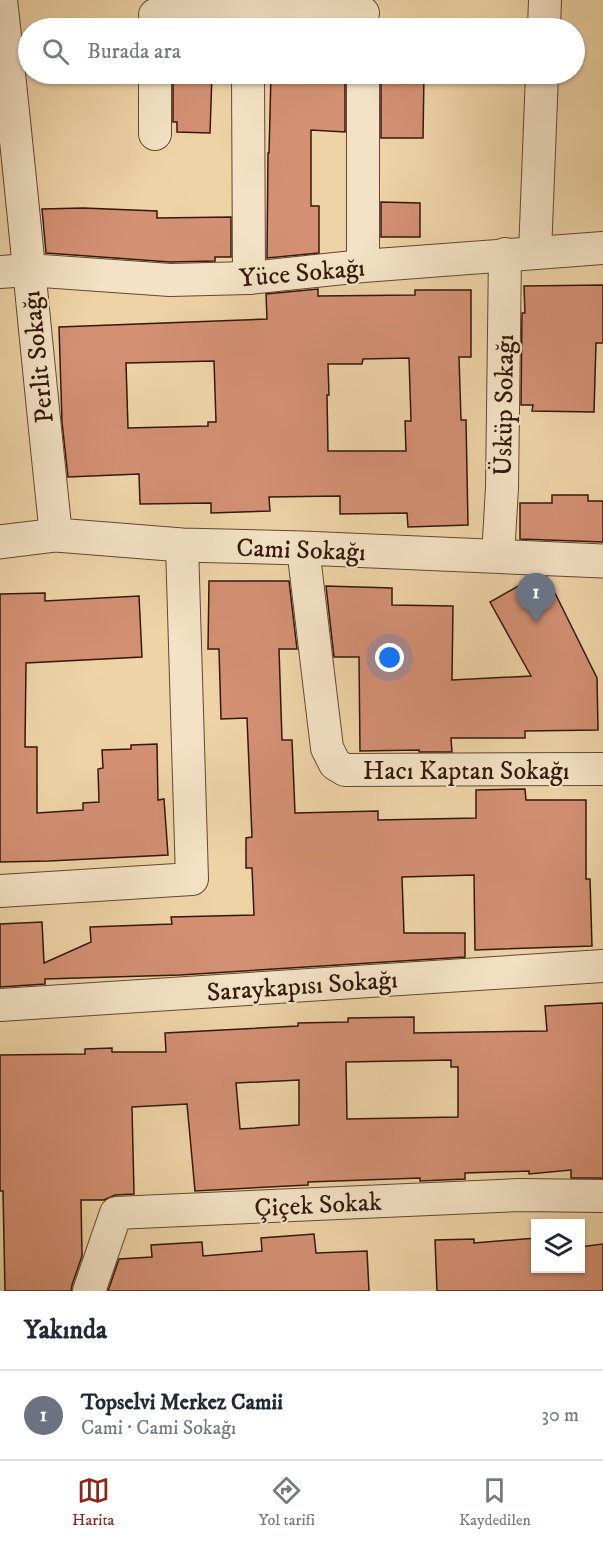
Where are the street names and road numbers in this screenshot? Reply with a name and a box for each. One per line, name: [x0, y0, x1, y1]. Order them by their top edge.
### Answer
street label: Yüce Sokağı: [238, 252, 366, 295]
street label: Perlit Sokağı: [15, 289, 62, 425]
street label: Üsküp Sokağı: [487, 334, 522, 476]
street label: Cami Sokağı: [236, 532, 366, 569]
street label: Hacı Kaptan Sokağı: [363, 755, 569, 788]
street label: Saraykapısı Sokağı: [206, 963, 399, 1010]
street label: Çiçek Sokak: [254, 1186, 383, 1225]

